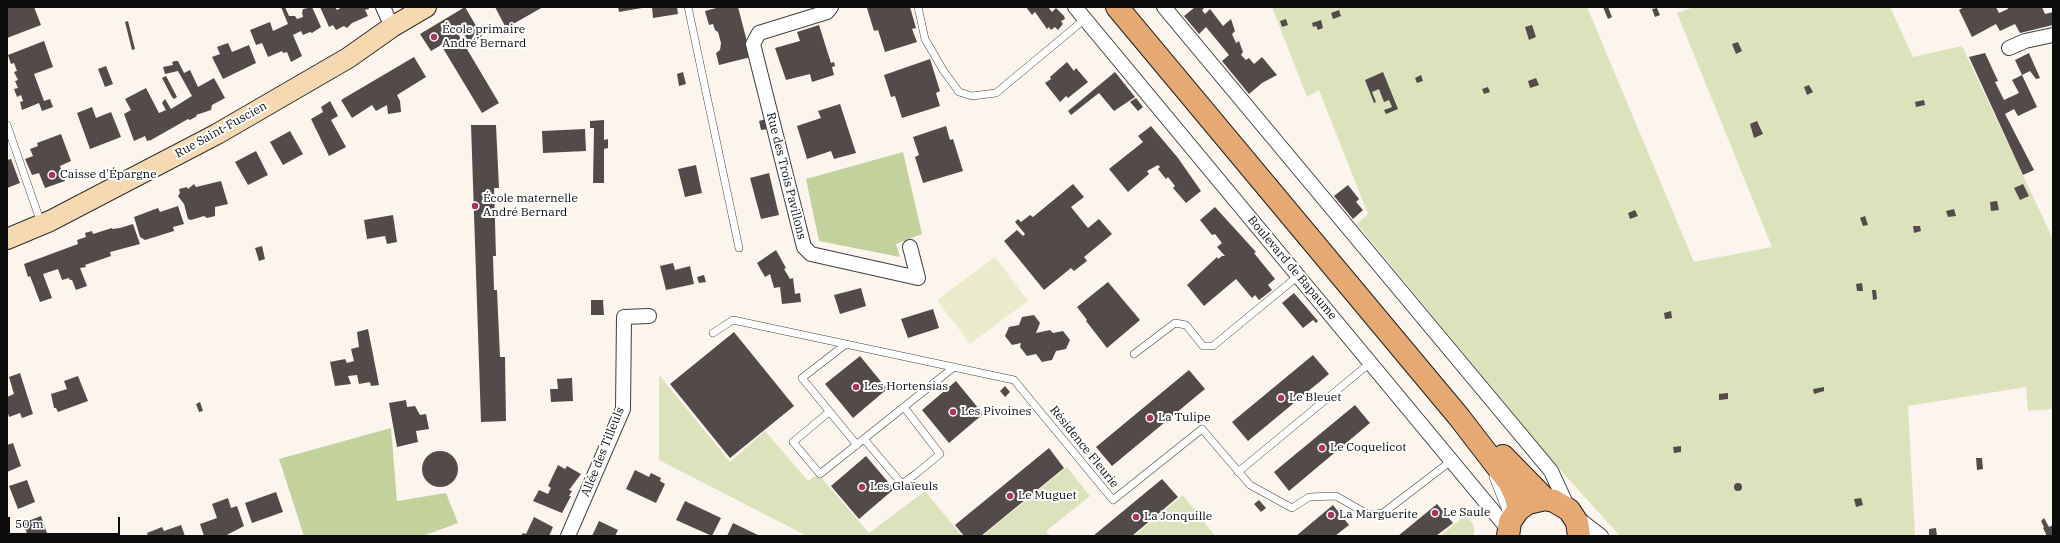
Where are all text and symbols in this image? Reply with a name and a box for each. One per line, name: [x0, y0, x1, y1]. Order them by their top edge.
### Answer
place label: École primaire André Bernard: [442, 23, 526, 51]
marker: École primaire André Bernard: [429, 32, 439, 42]
street label: Rue Saint-Fuscien: [172, 99, 270, 161]
street label: Rue des Trois Pavillons: [763, 111, 809, 241]
place label: Caisse d'Épargne: [60, 168, 157, 182]
marker: Caisse d'Épargne: [47, 170, 57, 180]
place label: École maternelle André Bernard: [483, 192, 578, 220]
marker: École maternelle André Bernard: [470, 201, 480, 211]
street label: Boulevard de Bapaume: [1244, 213, 1340, 323]
place label: Les Hortensias: [864, 380, 948, 394]
marker: Les Hortensias: [851, 382, 861, 392]
place label: Le Bleuet: [1289, 391, 1342, 405]
marker: Le Bleuet: [1276, 393, 1286, 403]
street label: Résidence Fleurie: [1047, 403, 1121, 491]
street label: Allée des Tilleuls: [578, 405, 628, 499]
place label: Les Pivoines: [961, 405, 1031, 419]
marker: Les Pivoines: [948, 407, 958, 417]
place label: La Tulipe: [1158, 411, 1211, 425]
marker: La Tulipe: [1145, 413, 1155, 423]
place label: Le Coquelicot: [1330, 441, 1406, 455]
marker: Le Coquelicot: [1317, 443, 1327, 453]
place label: Les Glaïeuls: [870, 480, 938, 494]
marker: Les Glaïeuls: [857, 482, 867, 492]
place label: Le Muguet: [1018, 489, 1077, 503]
marker: Le Muguet: [1005, 491, 1015, 501]
place label: Le Saule: [1443, 506, 1490, 520]
place label: La Marguerite: [1339, 508, 1418, 522]
marker: Le Saule: [1430, 508, 1440, 518]
scale bar: [10, 509, 122, 535]
place label: La Jonquille: [1144, 510, 1212, 524]
marker: La Marguerite: [1326, 510, 1336, 520]
marker: La Jonquille: [1131, 512, 1141, 522]
text: 50 m: [15, 516, 44, 531]

